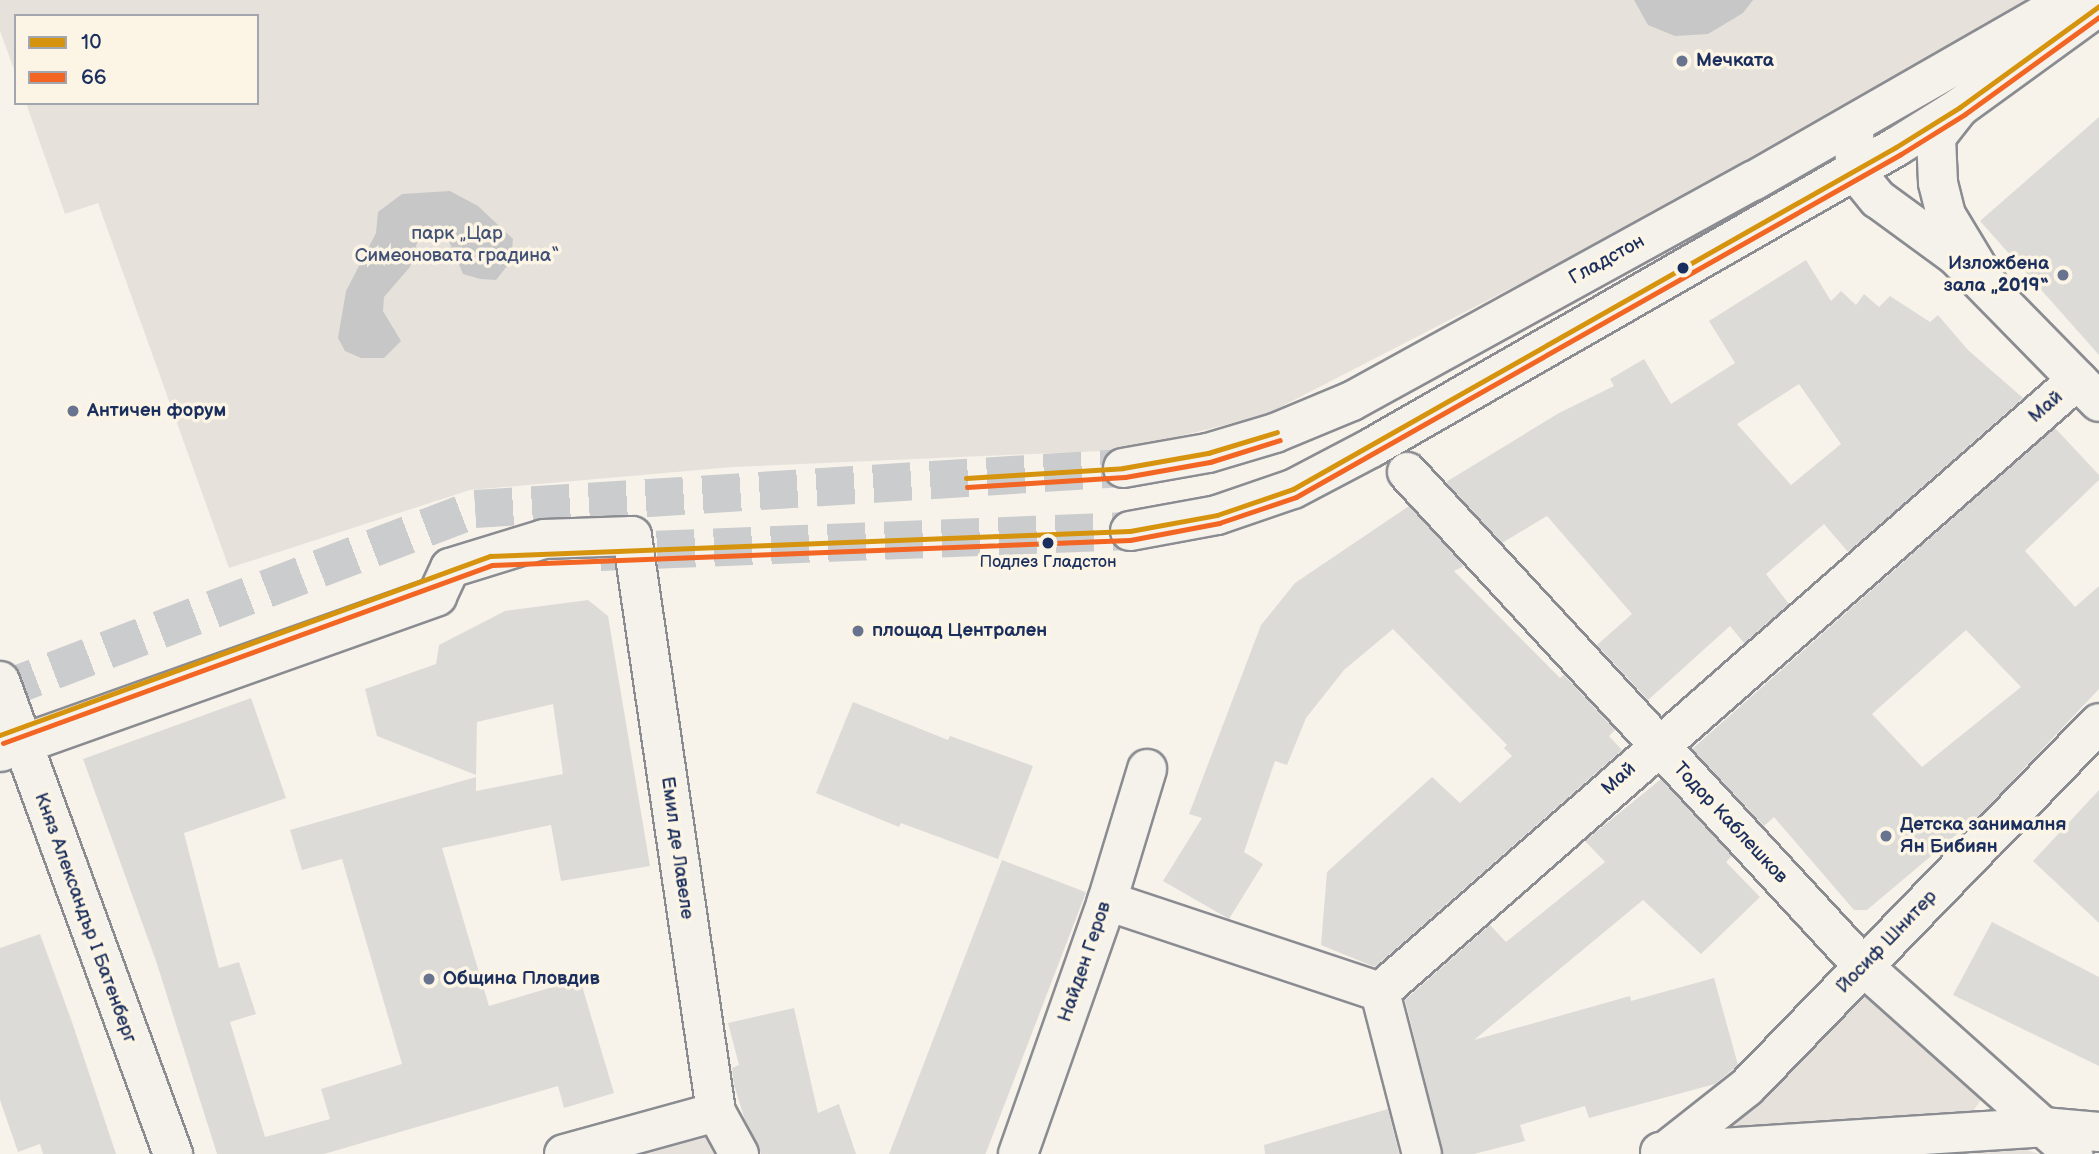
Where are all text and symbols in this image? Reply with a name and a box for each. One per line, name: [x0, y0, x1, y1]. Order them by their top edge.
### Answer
legend: [14, 14, 259, 105]
text: 10: [81, 30, 101, 55]
place label: Мечката: [1696, 50, 1774, 72]
marker: Мечката: [1674, 53, 1690, 69]
text: 66: [81, 65, 107, 90]
park label: парк „Цар Симеоновата градина“: [355, 223, 559, 267]
street label: Гладстон: [1565, 230, 1649, 290]
place label: Изложбена зала „2019“: [1944, 253, 2049, 297]
unlabelled marker: [1676, 261, 1690, 275]
marker: Изложбена зала „2019“: [2055, 267, 2071, 283]
street label: Май: [2024, 386, 2068, 428]
place label: Античен форум: [87, 400, 226, 422]
marker: Античен форум: [65, 403, 81, 419]
marker: Подлез Гладстон: [1041, 536, 1055, 550]
place label: Подлез Гладстон: [979, 553, 1117, 573]
place label: площад Централен: [872, 620, 1047, 642]
marker: площад Централен: [850, 623, 866, 639]
street label: Май: [1597, 758, 1641, 800]
street label: Тодор Каблешков: [1668, 758, 1792, 888]
street label: Емил де Лавеле: [656, 775, 698, 921]
street label: Княз Александър I Батенберг: [29, 790, 141, 1046]
place label: Детска занималня Ян Бибиян: [1900, 814, 2066, 858]
marker: Детска занималня Ян Бибиян: [1878, 828, 1894, 844]
street label: Йосиф Шнитер: [1832, 886, 1942, 998]
street label: Найден Геров: [1054, 899, 1116, 1025]
place label: Община Пловдив: [443, 968, 600, 990]
marker: Община Пловдив: [421, 971, 437, 987]

